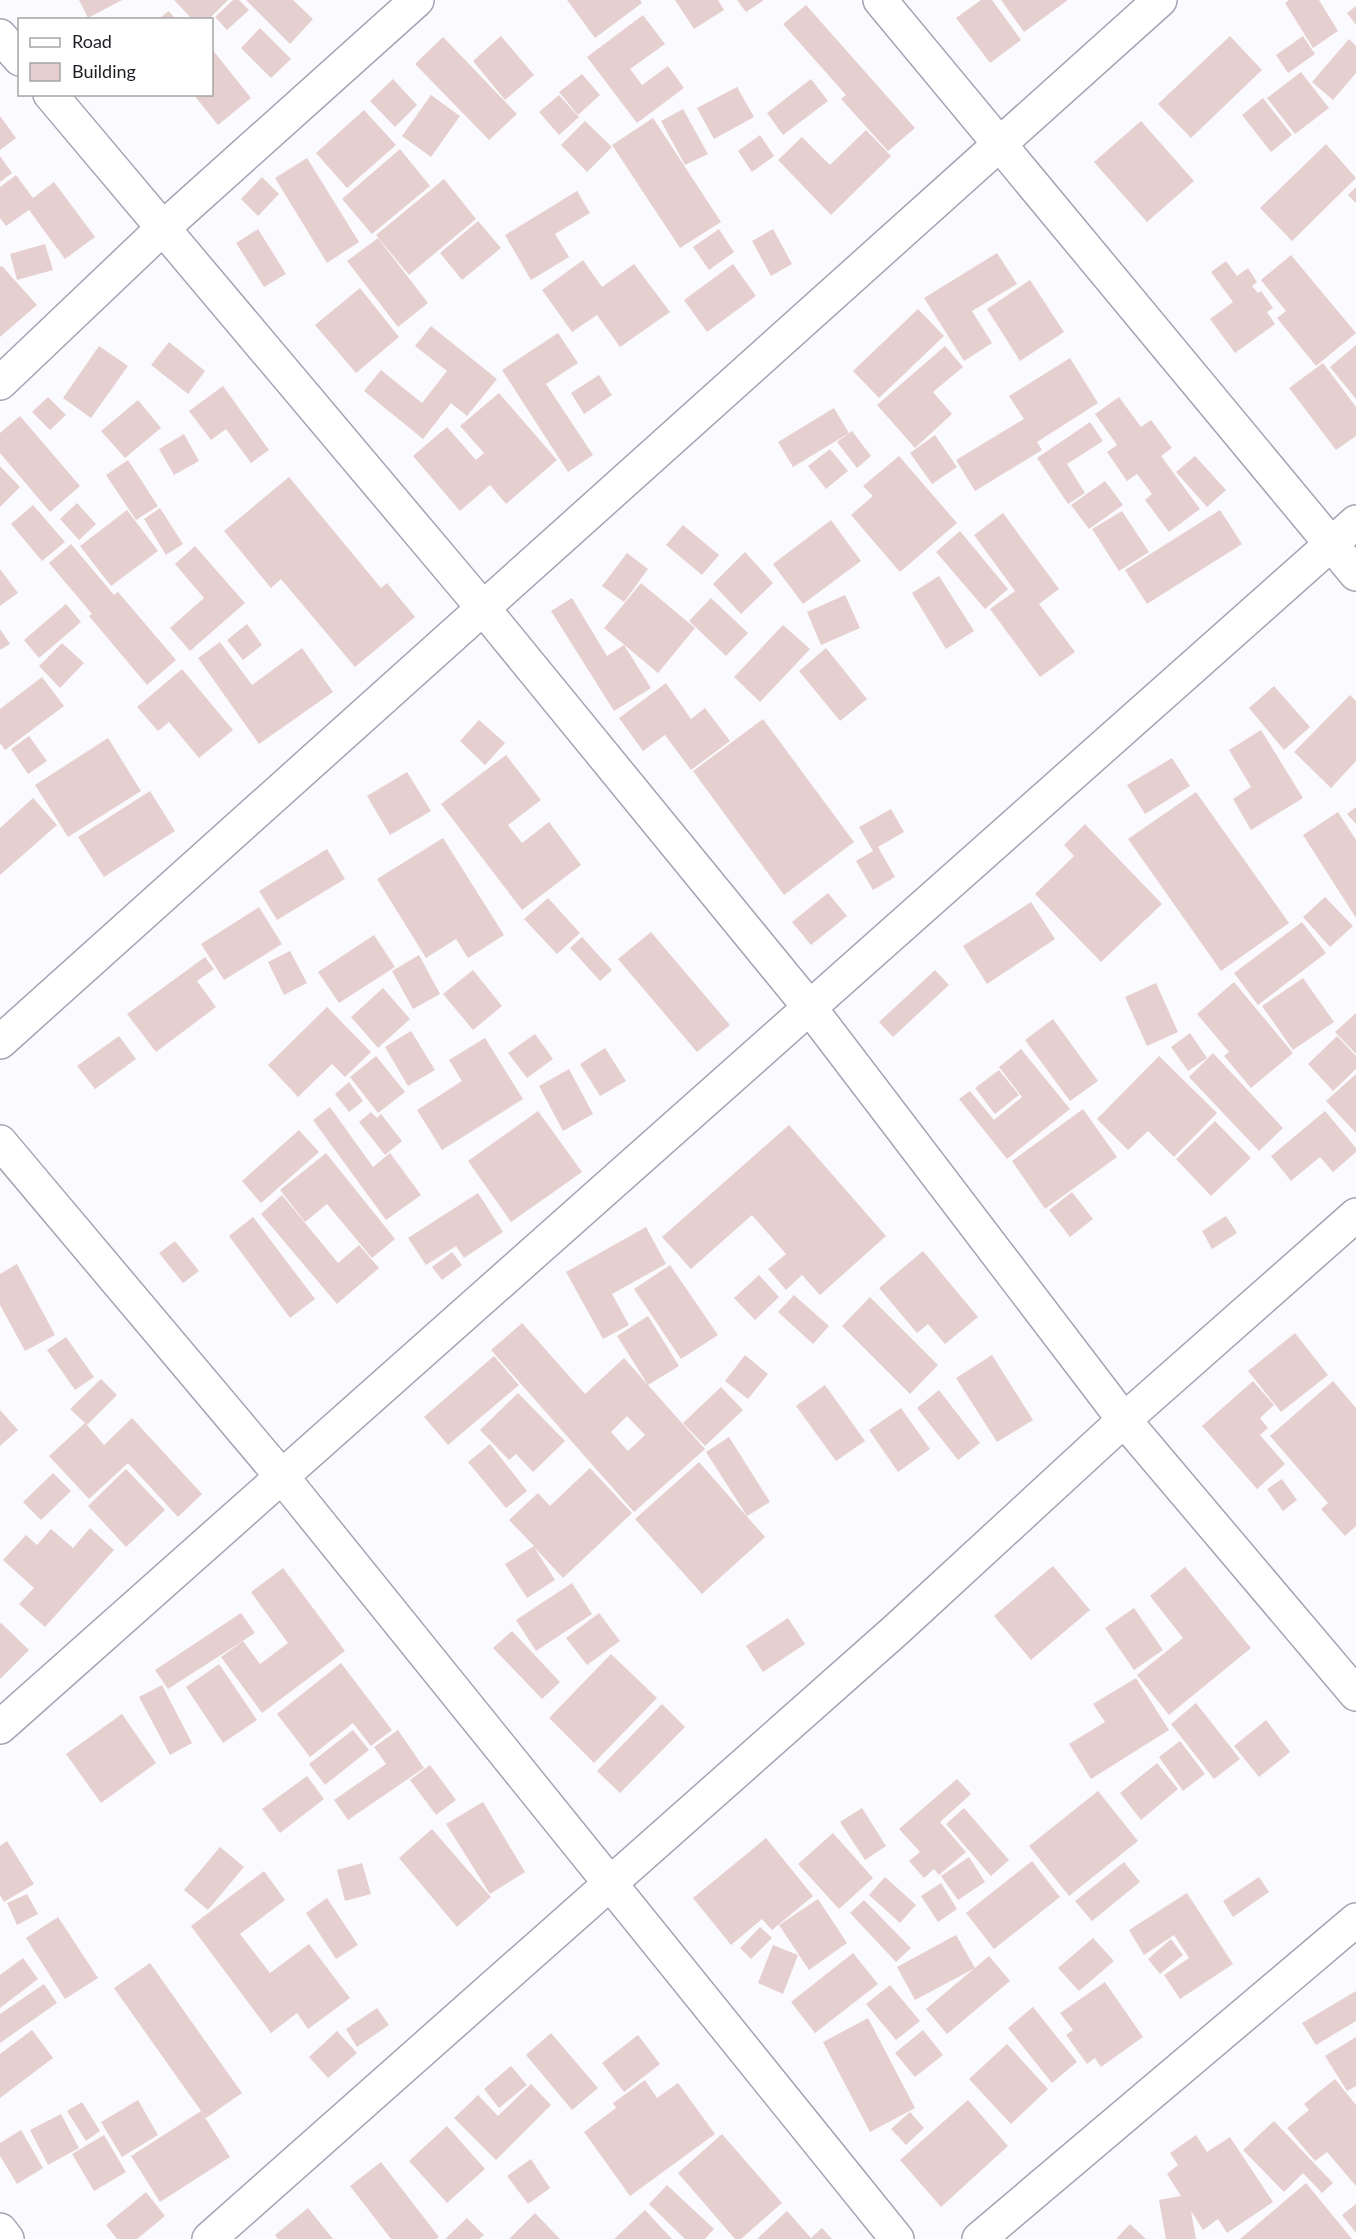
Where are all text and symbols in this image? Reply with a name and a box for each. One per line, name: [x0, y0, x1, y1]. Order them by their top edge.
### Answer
legend: [18, 18, 213, 96]
text: Road: [72, 30, 112, 52]
text: Building: [72, 60, 136, 82]

